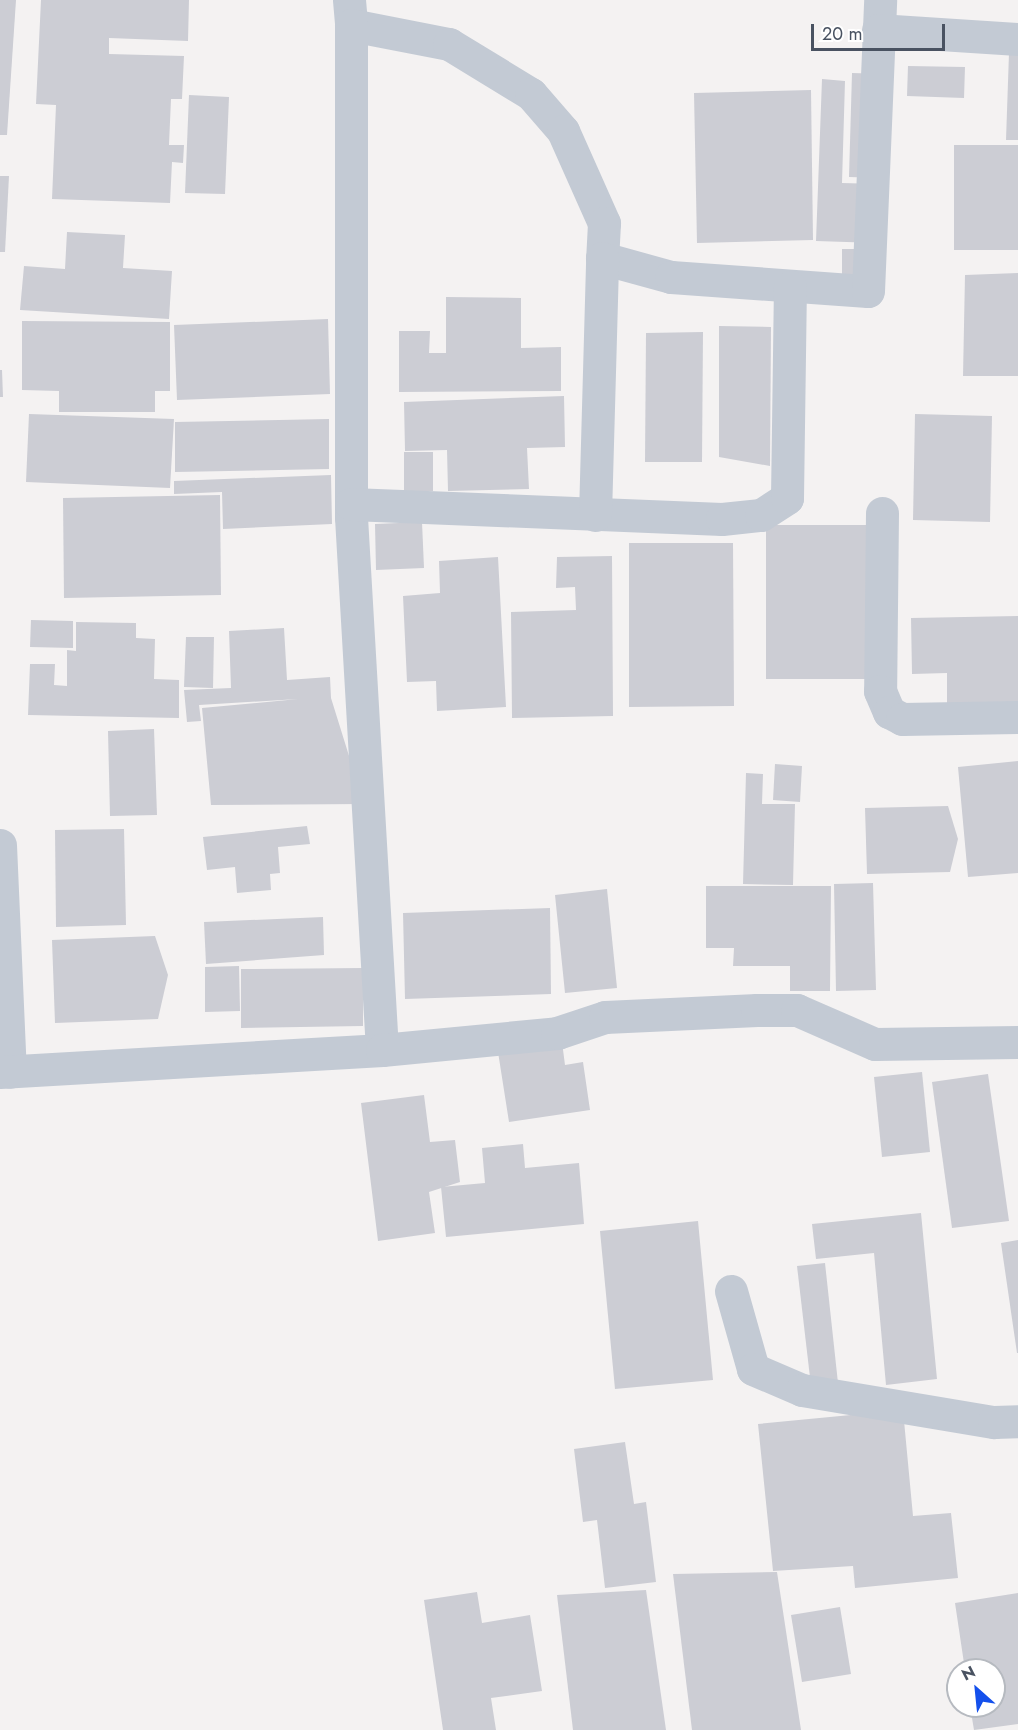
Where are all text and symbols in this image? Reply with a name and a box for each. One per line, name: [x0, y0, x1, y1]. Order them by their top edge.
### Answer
scale bar: [814, 12, 948, 50]
text: 20 m: [822, 21, 862, 47]
north arrow: [946, 1658, 1006, 1718]
text: N: [958, 1660, 979, 1686]

